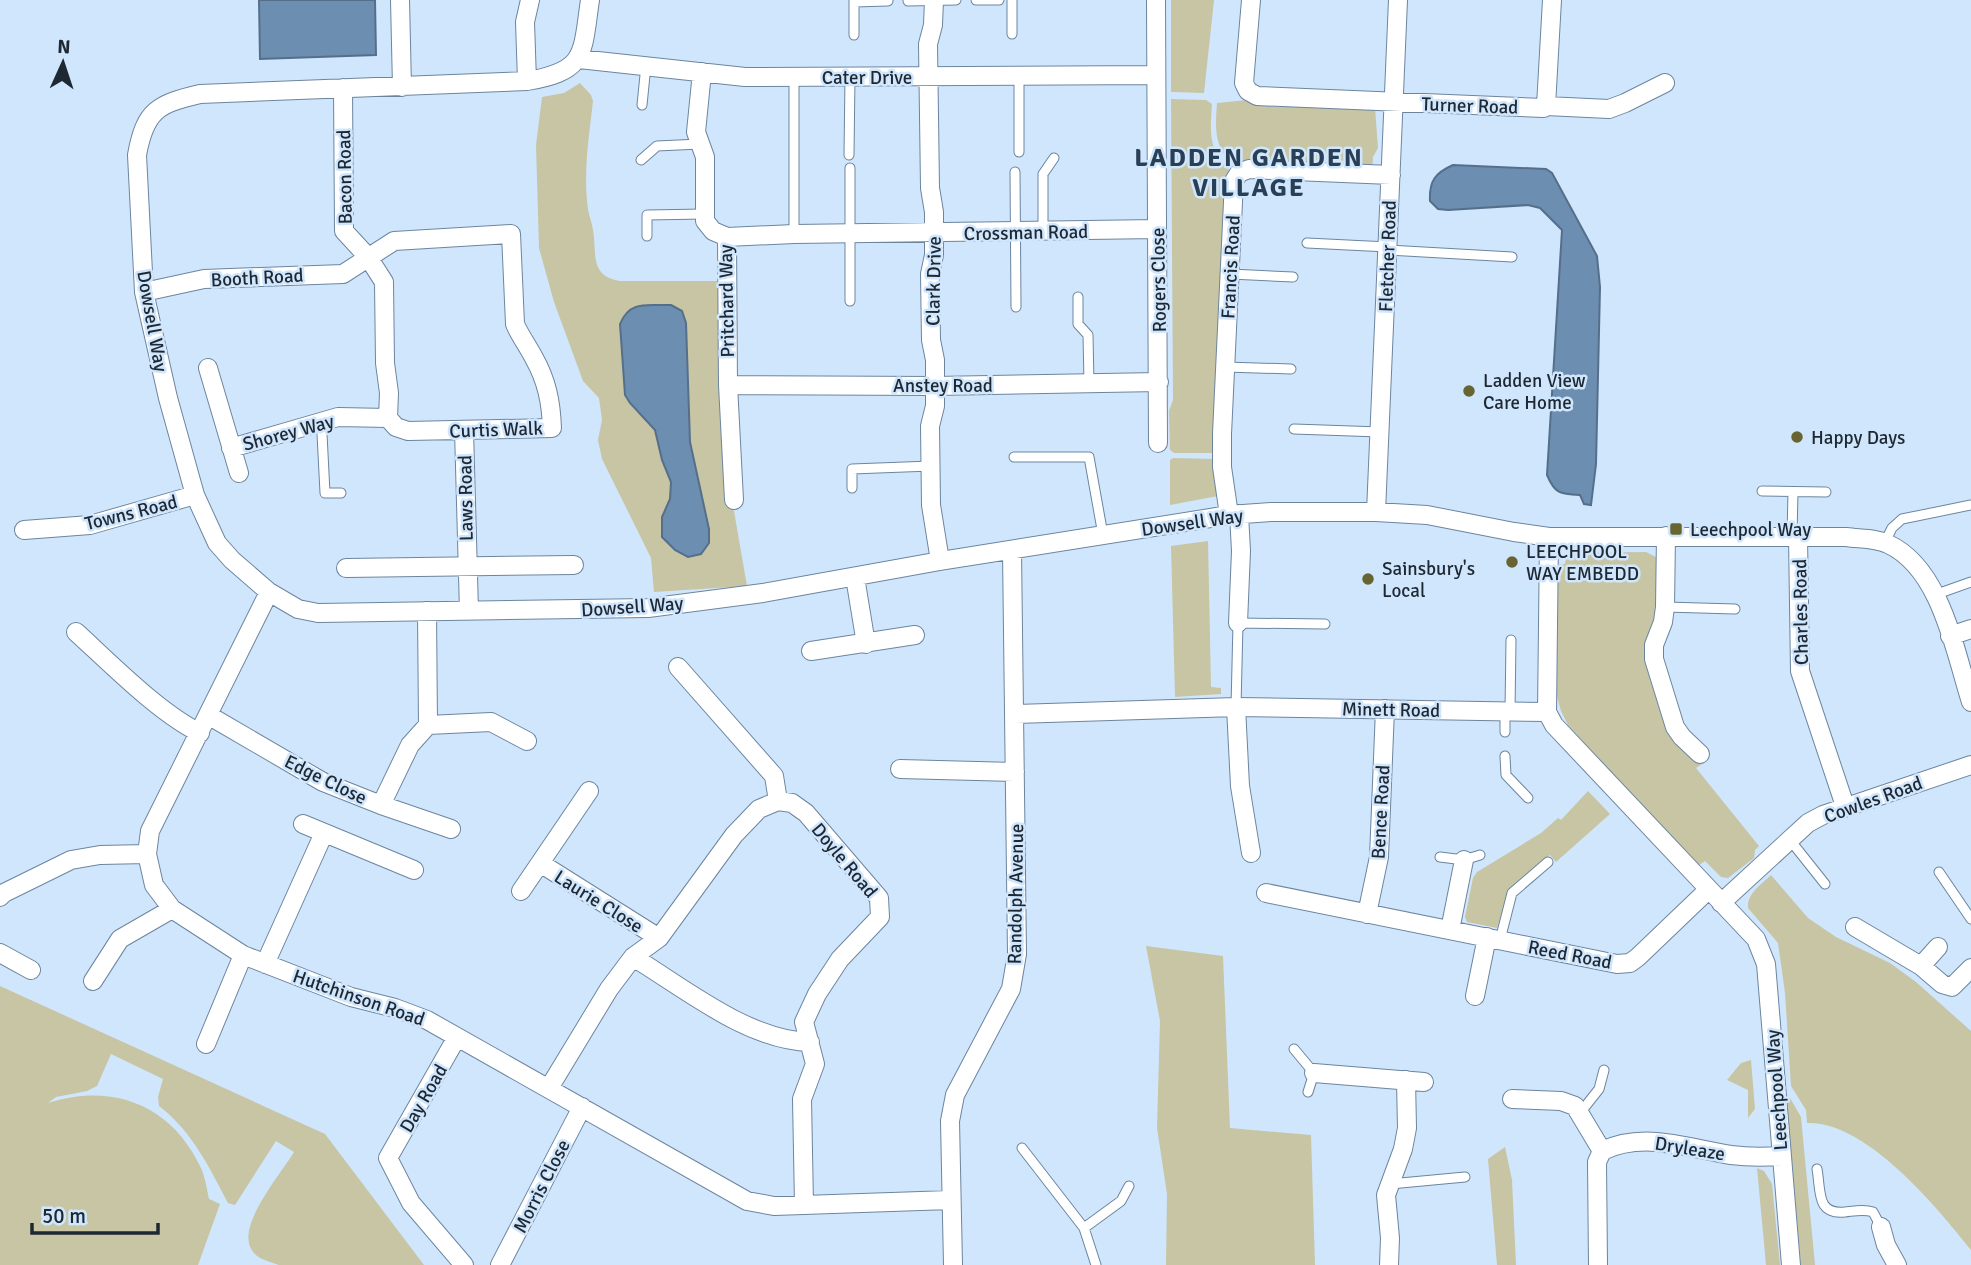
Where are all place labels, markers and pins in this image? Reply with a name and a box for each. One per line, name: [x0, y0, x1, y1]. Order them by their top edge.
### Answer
place label: Ladden View Care Home: [1483, 369, 1586, 415]
marker: Ladden View Care Home: [1461, 383, 1477, 399]
place label: Happy Days: [1811, 426, 1905, 450]
marker: Happy Days: [1789, 429, 1805, 445]
place label: Leechpool Way: [1690, 518, 1811, 542]
marker: Leechpool Way: [1668, 521, 1684, 537]
place label: LEECHPOOL WAY EMBEDD: [1526, 540, 1639, 586]
marker: LEECHPOOL WAY EMBEDD: [1504, 554, 1520, 570]
place label: Sainsbury's Local: [1382, 557, 1475, 603]
marker: Sainsbury's Local: [1360, 571, 1376, 587]

